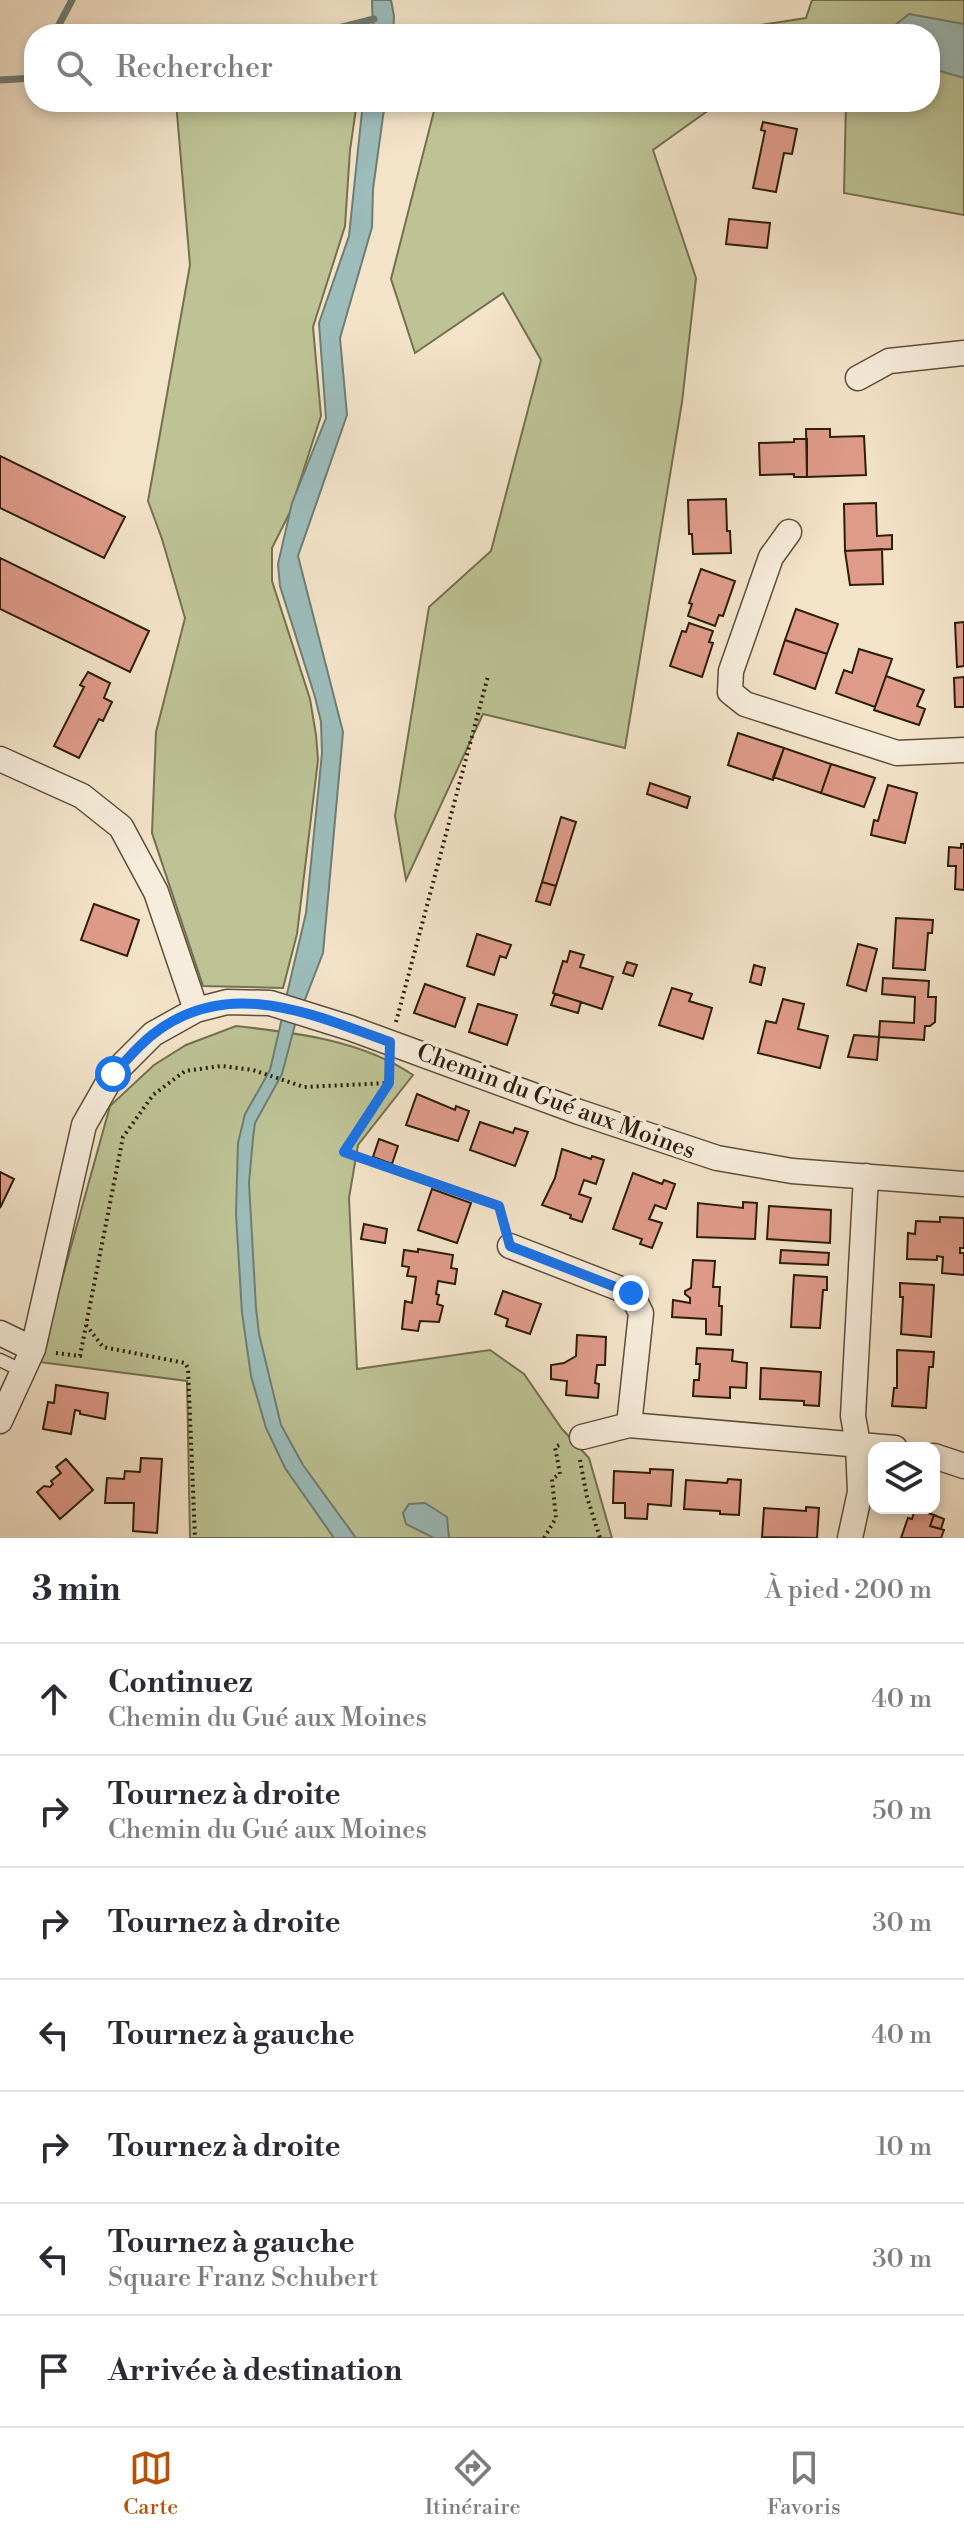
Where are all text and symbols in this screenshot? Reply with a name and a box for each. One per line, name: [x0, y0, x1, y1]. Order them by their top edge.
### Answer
search box: [24, 24, 940, 112]
icon: search: [52, 46, 96, 90]
text: Rechercher: [116, 49, 273, 87]
street label: Chemin du Gué aux Moines: [413, 1038, 699, 1166]
route start: [95, 1056, 131, 1092]
route end: [613, 1275, 649, 1311]
map controls: [868, 1442, 940, 1514]
button: layers: [868, 1442, 940, 1514]
text: 3 min: [32, 1569, 121, 1611]
text: À pied · 200 m: [765, 1574, 932, 1606]
text: Continuez: [108, 1664, 253, 1702]
icon: ahead: [32, 1677, 76, 1721]
text: 40 m: [871, 1683, 932, 1715]
text: Chemin du Gué aux Moines: [108, 1702, 427, 1734]
text: Tournez à droite: [108, 1776, 341, 1814]
icon: right: [32, 1789, 76, 1833]
text: 50 m: [872, 1795, 932, 1827]
text: Chemin du Gué aux Moines: [108, 1814, 427, 1846]
icon: right: [32, 1901, 76, 1945]
text: Tournez à droite: [108, 1904, 341, 1942]
text: 30 m: [872, 1907, 932, 1939]
icon: left: [32, 2013, 76, 2057]
text: Tournez à gauche: [108, 2016, 355, 2054]
text: 40 m: [871, 2019, 932, 2051]
icon: right: [32, 2125, 76, 2169]
text: Tournez à droite: [108, 2128, 341, 2166]
text: 10 m: [876, 2131, 932, 2163]
text: Tournez à gauche: [108, 2224, 355, 2262]
icon: left: [32, 2237, 76, 2281]
text: 30 m: [872, 2243, 932, 2275]
text: Square Franz Schubert: [108, 2262, 378, 2294]
icon: arrive: [32, 2349, 76, 2393]
text: Arrivée à destination: [108, 2352, 402, 2390]
tab: Carte: [123, 2446, 178, 2521]
tab: Itinéraire: [425, 2446, 521, 2521]
tab: Favoris: [767, 2446, 841, 2521]

